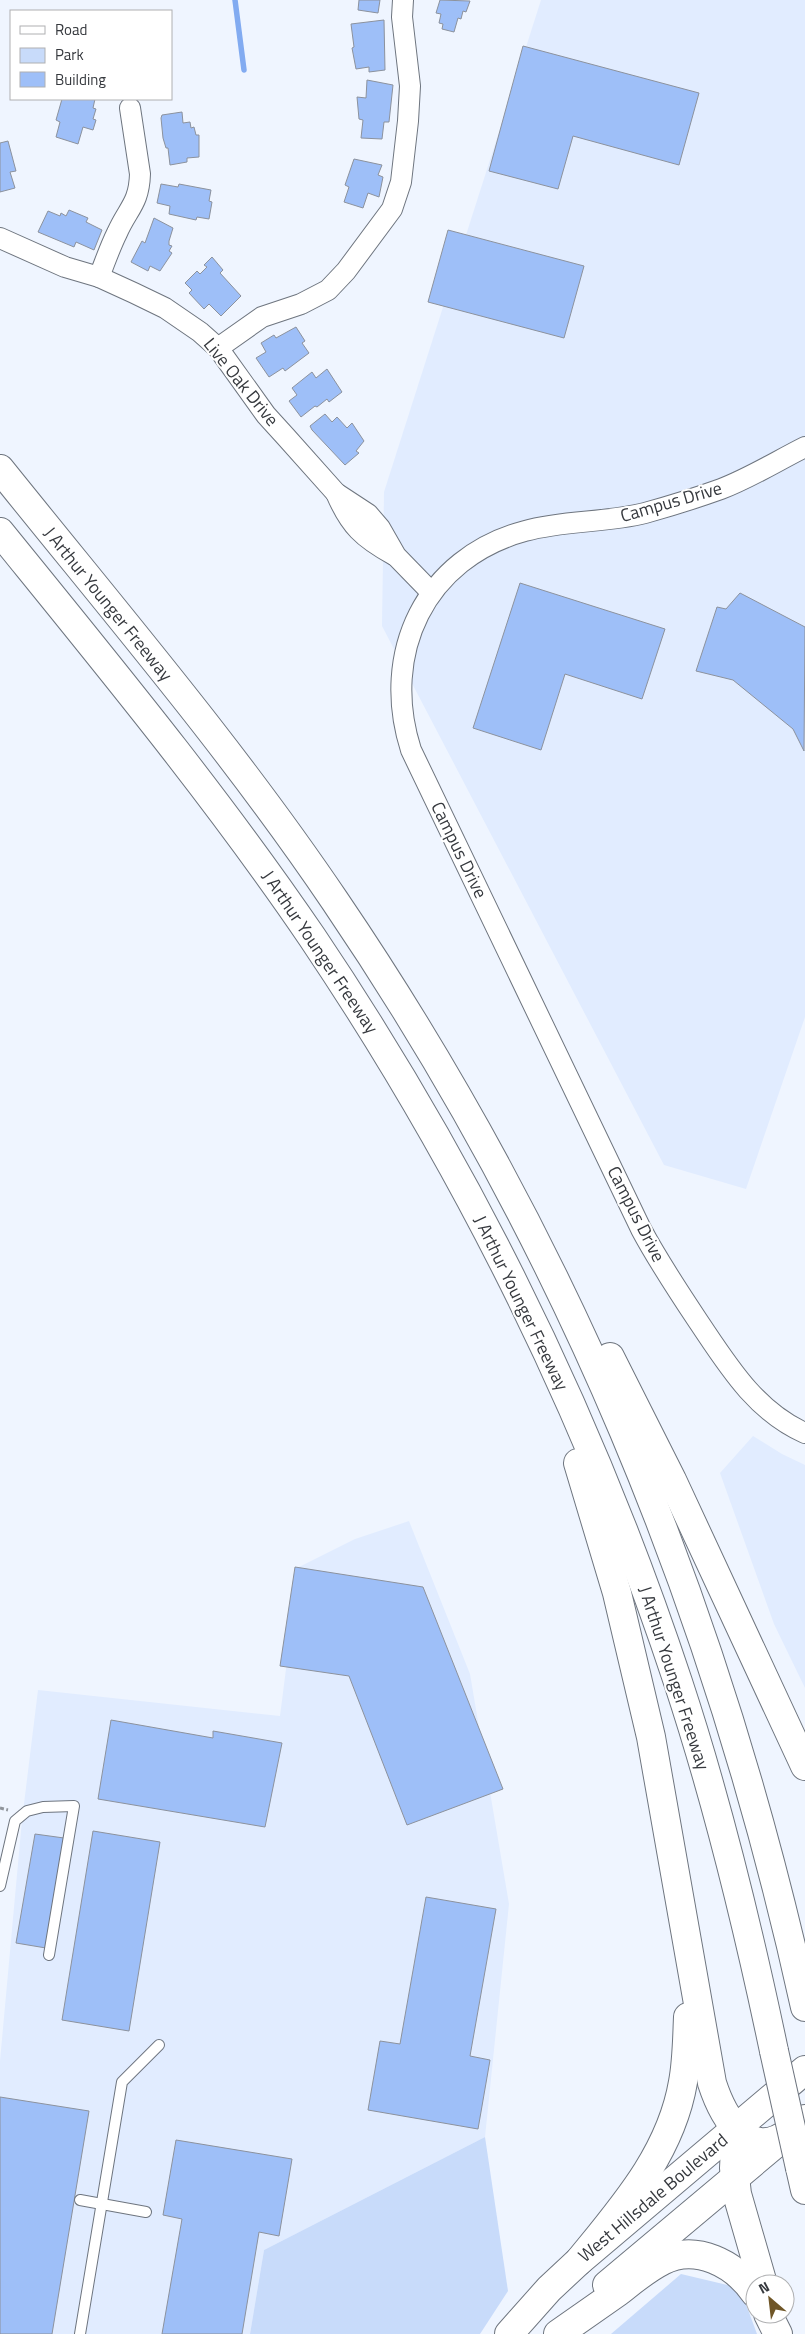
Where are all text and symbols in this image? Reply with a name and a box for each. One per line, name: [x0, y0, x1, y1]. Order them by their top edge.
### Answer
legend: [10, 10, 172, 100]
text: Road: [55, 18, 87, 41]
text: Park: [55, 43, 84, 66]
text: Building: [55, 68, 106, 91]
street label: Live Oak Drive: [197, 332, 286, 432]
street label: Campus Drive: [617, 474, 725, 529]
street label: J Arthur Younger Freeway: [37, 521, 179, 687]
street label: Campus Drive: [424, 797, 495, 903]
street label: J Arthur Younger Freeway: [256, 865, 385, 1039]
street label: Campus Drive: [601, 1161, 672, 1267]
street label: J Arthur Younger Freeway: [467, 1211, 576, 1395]
street label: J Arthur Younger Freeway: [632, 1582, 717, 1774]
street label: West Hillsdale Boulevard: [572, 2127, 733, 2268]
north arrow: [745, 2274, 795, 2324]
text: N: [754, 2276, 773, 2299]

